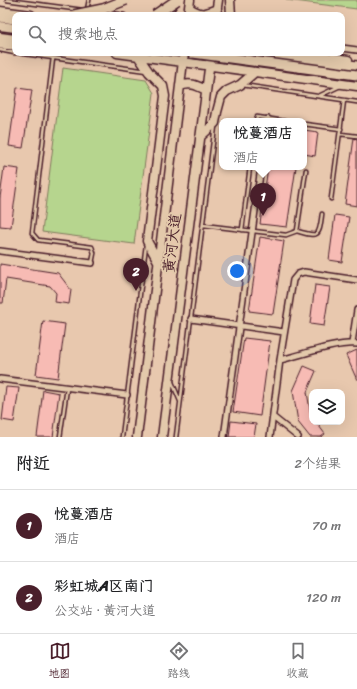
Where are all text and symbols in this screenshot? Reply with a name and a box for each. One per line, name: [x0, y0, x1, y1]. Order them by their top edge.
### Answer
search box: [12, 12, 345, 56]
text: 搜索地点: [58, 21, 118, 47]
icon: search: [26, 23, 48, 45]
popup: [219, 118, 307, 170]
text: 悦蔓酒店: [233, 120, 293, 146]
text: 酒店: [233, 146, 259, 169]
pin: 1: [250, 183, 276, 216]
street label: 黄河大道: [155, 212, 189, 274]
pin: 2: [123, 258, 149, 291]
your location: [227, 261, 247, 281]
map controls: [309, 389, 345, 425]
button: layers: [309, 389, 345, 425]
text: 附近: [16, 448, 50, 478]
text: 2个结果: [294, 452, 341, 475]
text: 悦蔓酒店: [54, 501, 114, 527]
text: 1: [26, 514, 32, 537]
text: 70 m: [312, 514, 341, 537]
text: 酒店: [54, 527, 80, 550]
text: 彩虹城A区南门: [54, 573, 154, 599]
text: 2: [25, 586, 33, 609]
text: 120 m: [306, 586, 341, 609]
text: 公交站 · 黄河大道: [54, 599, 155, 622]
tab: 地图: [49, 640, 71, 683]
tab: 路线: [168, 640, 190, 683]
tab: 收藏: [287, 640, 309, 683]

